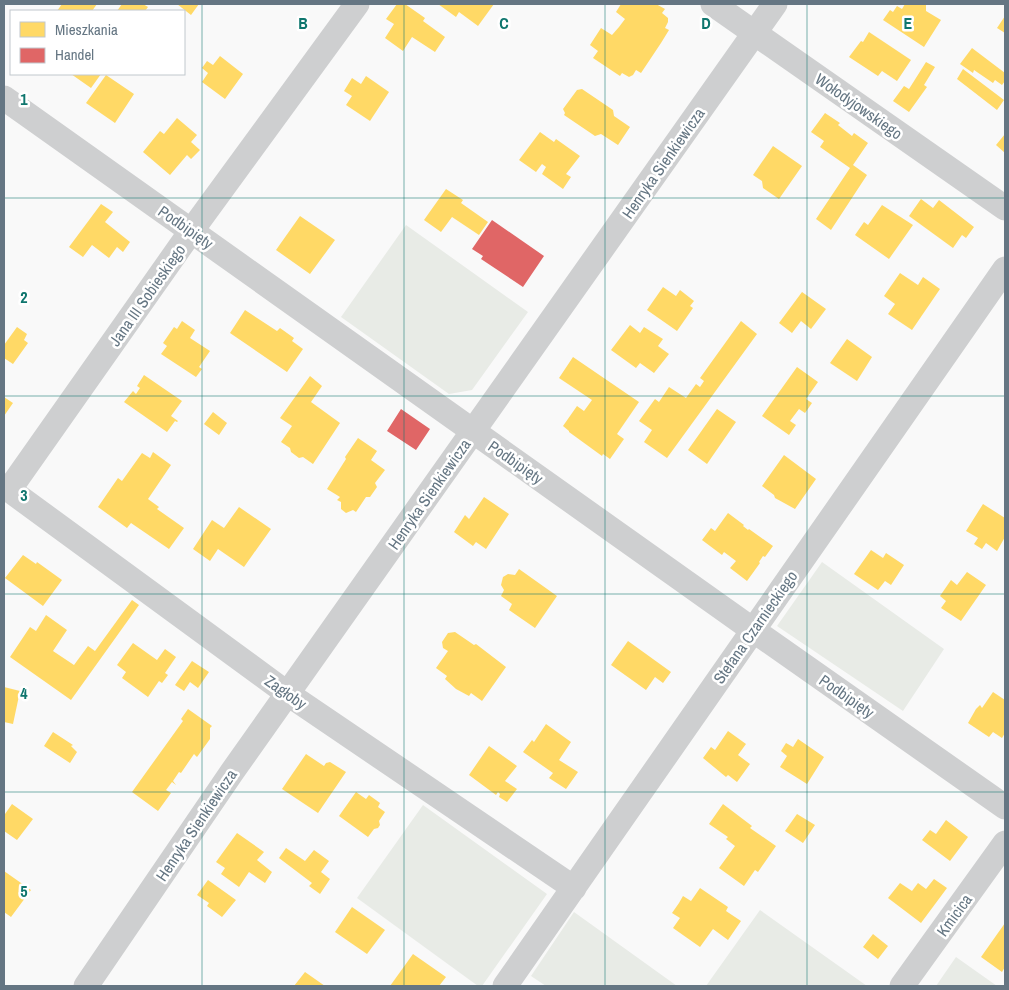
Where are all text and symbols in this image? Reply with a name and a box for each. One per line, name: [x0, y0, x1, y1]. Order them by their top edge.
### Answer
legend: [10, 10, 185, 75]
text: B: [298, 12, 308, 34]
text: C: [499, 12, 509, 34]
text: D: [701, 12, 711, 34]
text: E: [904, 12, 913, 34]
text: Mieszkania: [55, 19, 118, 40]
text: Handel: [55, 44, 94, 65]
street label: Wołodyjowskiego: [811, 68, 907, 144]
text: 1: [20, 88, 28, 110]
street label: Henryka Sienkiewicza: [617, 103, 710, 223]
street label: Podbipięty: [154, 200, 218, 254]
street label: Jana III Sobieskiego: [104, 240, 190, 350]
text: 2: [20, 286, 28, 308]
street label: Henryka Sienkiewicza: [383, 434, 476, 554]
street label: Podbipięty: [484, 435, 548, 489]
text: 3: [20, 484, 28, 506]
street label: Stefana Czarnieckiego: [708, 566, 802, 688]
street label: Podbipięty: [815, 669, 879, 723]
street label: Zagłoby: [261, 670, 312, 715]
text: 4: [20, 682, 28, 704]
street label: Henryka Sienkiewicza: [150, 764, 242, 885]
text: 5: [20, 880, 28, 902]
street label: Kmicica: [931, 889, 977, 941]

